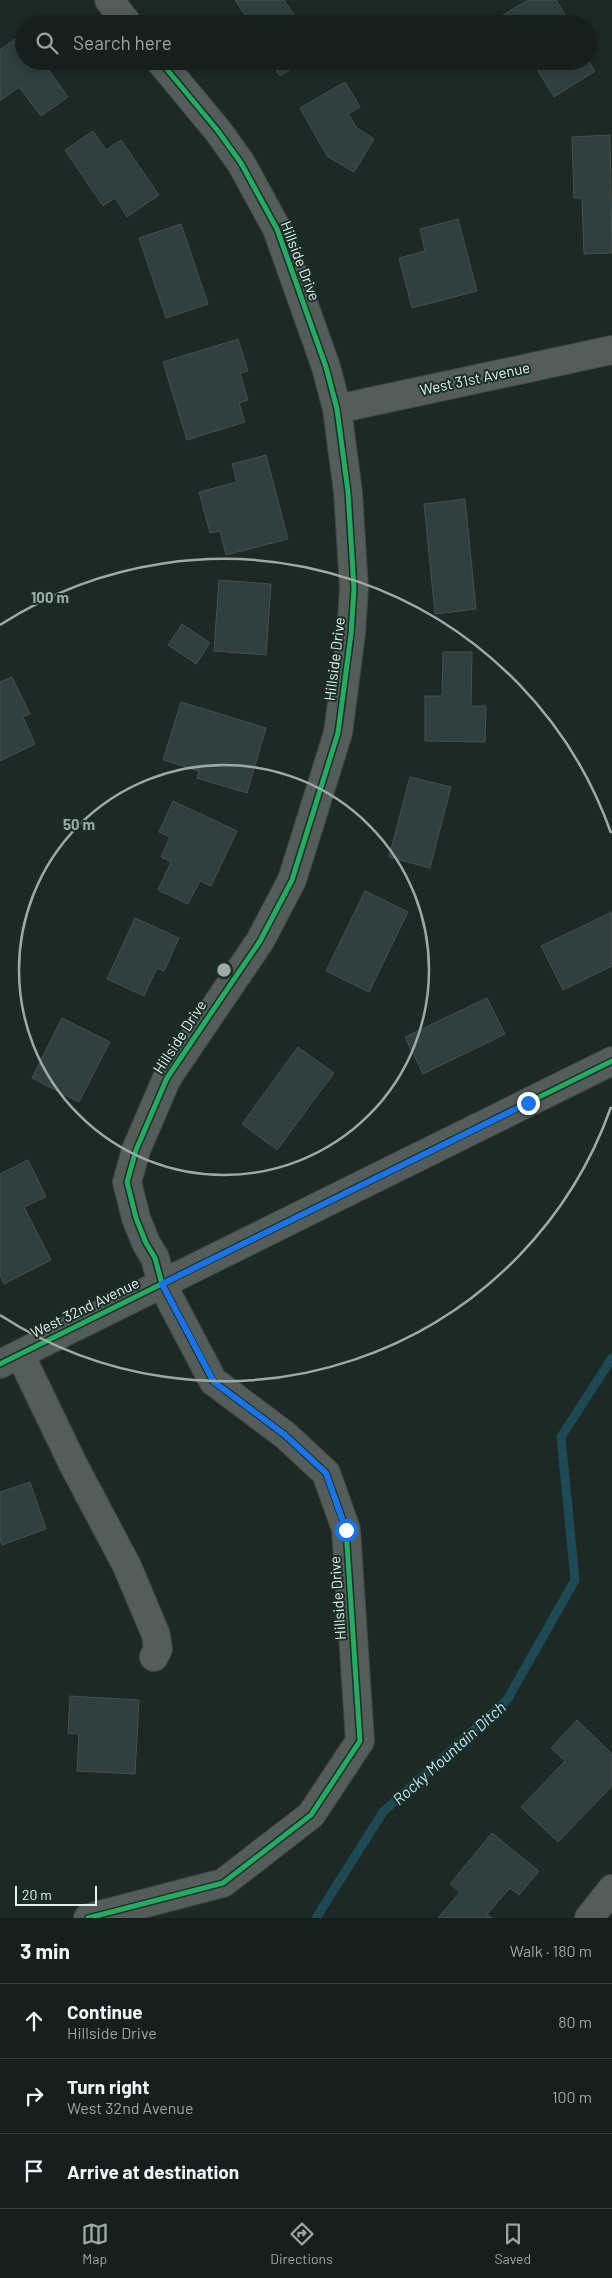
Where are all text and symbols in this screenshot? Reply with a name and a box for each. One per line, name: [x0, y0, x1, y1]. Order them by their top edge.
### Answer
search box: [15, 15, 597, 70]
icon: search: [33, 29, 61, 57]
text: Search here: [73, 31, 172, 54]
street label: Hillside Drive: [277, 218, 324, 303]
street label: West 31st Avenue: [418, 358, 532, 398]
text: 100 m: [31, 588, 69, 606]
street label: Hillside Drive: [320, 616, 348, 702]
text: 50 m: [63, 815, 95, 833]
centre of rings: [215, 961, 233, 979]
street label: Hillside Drive: [149, 996, 210, 1077]
route end: [517, 1092, 540, 1115]
street label: West 32nd Avenue: [27, 1273, 142, 1341]
route start: [335, 1519, 358, 1542]
street label: Hillside Drive: [325, 1555, 349, 1641]
water label: Rocky Mountain Ditch: [388, 1697, 509, 1808]
scale bar: [15, 1883, 98, 1906]
text: 20 m: [22, 1886, 52, 1903]
text: 3 min: [20, 1938, 70, 1963]
text: Walk · 180 m: [510, 1941, 592, 1960]
text: Continue: [67, 2000, 143, 2023]
icon: ahead: [20, 2007, 48, 2035]
text: 80 m: [558, 2012, 592, 2031]
text: Hillside Drive: [67, 2023, 157, 2042]
text: Turn right: [67, 2075, 149, 2098]
icon: right: [20, 2082, 48, 2110]
text: 100 m: [552, 2087, 592, 2106]
text: West 32nd Avenue: [67, 2098, 193, 2117]
icon: arrive: [20, 2157, 48, 2185]
text: Arrive at destination: [67, 2160, 239, 2183]
tab: Map: [81, 2220, 109, 2267]
tab: Directions: [270, 2220, 333, 2267]
tab: Saved: [494, 2220, 531, 2267]

